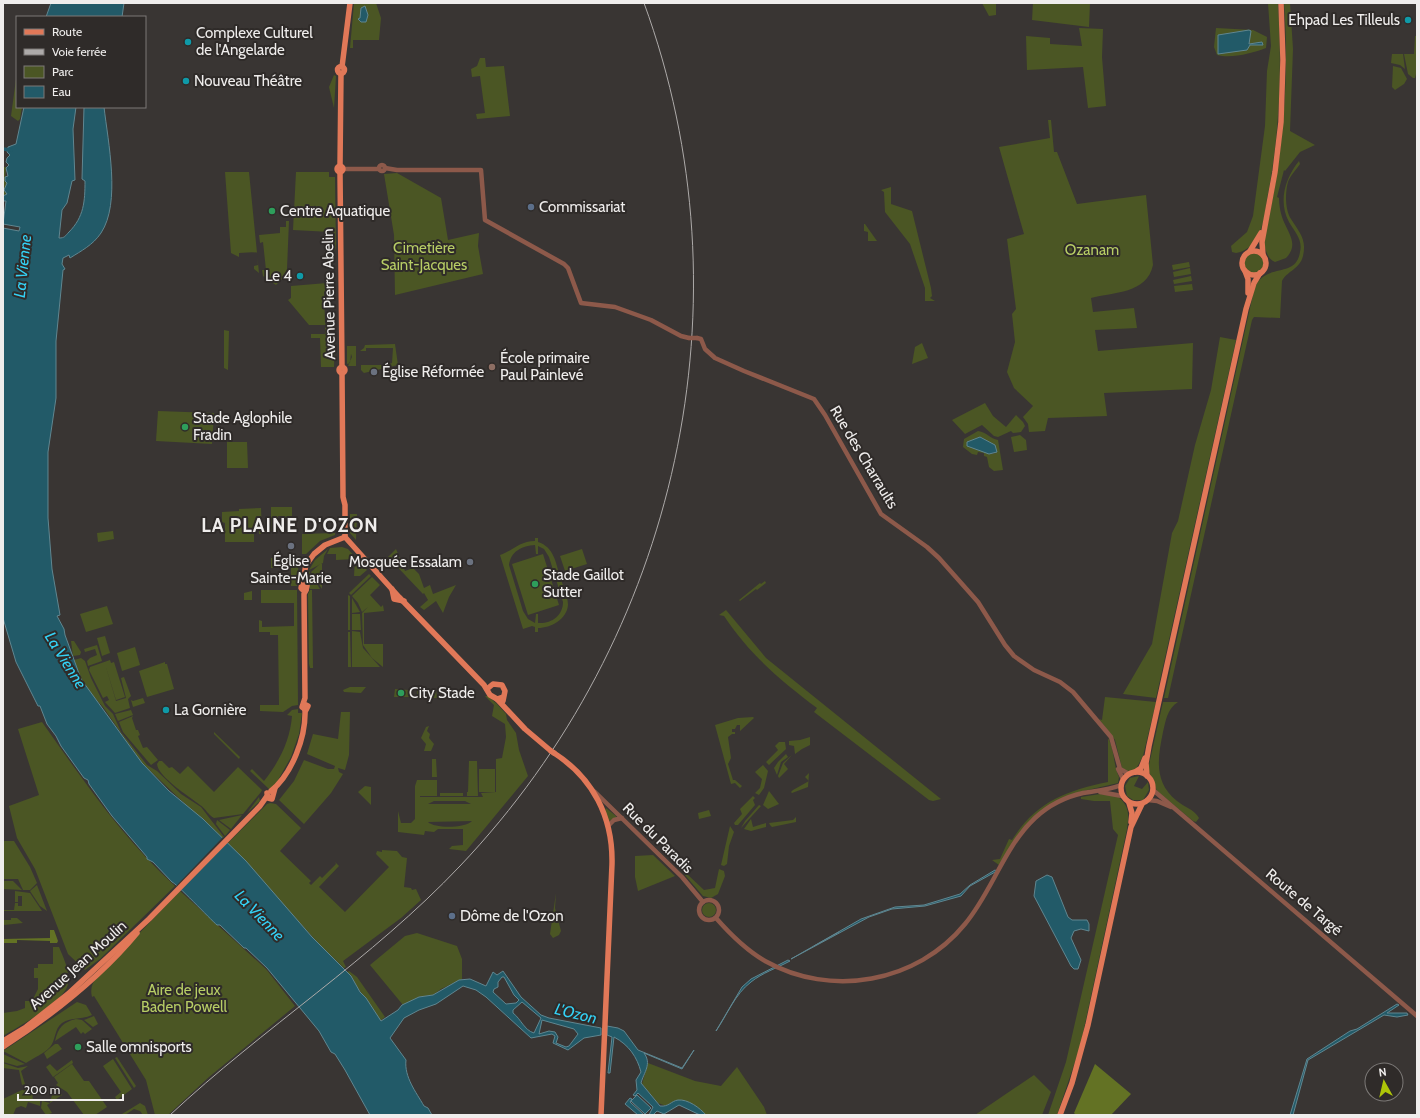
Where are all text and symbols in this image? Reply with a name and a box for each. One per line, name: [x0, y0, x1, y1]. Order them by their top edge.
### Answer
place label: Ehpad Les Tilleuls: [1288, 11, 1400, 29]
marker: Ehpad Les Tilleuls: [1403, 15, 1413, 25]
legend: [16, 16, 146, 108]
text: Route: [52, 24, 82, 39]
place label: Complexe Culturel de l'Angelarde: [196, 24, 313, 59]
marker: Complexe Culturel de l'Angelarde: [183, 37, 193, 47]
text: Voie ferrée: [52, 44, 106, 59]
text: Parc: [52, 64, 74, 79]
place label: Nouveau Théâtre: [194, 72, 302, 90]
marker: Nouveau Théâtre: [181, 76, 191, 86]
text: Eau: [52, 84, 71, 99]
place label: Commissariat: [539, 198, 625, 216]
place label: Centre Aquatique: [280, 202, 390, 220]
marker: Commissariat: [526, 202, 536, 212]
marker: Centre Aquatique: [267, 206, 277, 216]
street label: Avenue Pierre Abelin: [319, 228, 339, 360]
water label: La Vienne: [10, 234, 35, 299]
park label: Cimetière Saint-Jacques: [381, 239, 467, 274]
park label: Ozanam: [1065, 241, 1119, 259]
place label: Le 4: [265, 267, 292, 285]
marker: Le 4: [295, 271, 305, 281]
place label: École primaire Paul Painlevé: [500, 348, 590, 384]
place label: Église Réformée: [382, 362, 485, 381]
marker: École primaire Paul Painlevé: [487, 362, 497, 372]
marker: Église Réformée: [369, 367, 379, 377]
street label: Rue des Charraults: [826, 402, 902, 512]
place label: Stade Aglophile Fradin: [193, 409, 293, 444]
marker: Stade Aglophile Fradin: [180, 422, 190, 432]
district label: LA PLAINE D'OZON: [201, 514, 379, 537]
marker: Église Sainte-Marie: [286, 541, 296, 551]
place label: Église Sainte-Marie: [250, 551, 332, 587]
place label: Mosquée Essalam: [349, 553, 462, 571]
marker: Mosquée Essalam: [465, 557, 475, 567]
place label: Stade Gaillot Sutter: [543, 566, 624, 601]
marker: Stade Gaillot Sutter: [530, 579, 540, 589]
water label: La Vienne: [41, 628, 90, 692]
place label: City Stade: [409, 684, 475, 702]
marker: City Stade: [396, 688, 406, 698]
place label: La Gornière: [174, 701, 247, 719]
marker: La Gornière: [161, 705, 171, 715]
street label: Rue du Paradis: [619, 799, 697, 877]
street label: Route de Targé: [1262, 865, 1346, 939]
water label: La Vienne: [231, 886, 288, 945]
place label: Dôme de l'Ozon: [460, 907, 564, 925]
marker: Dôme de l'Ozon: [447, 911, 457, 921]
street label: Avenue Jean Moulin: [26, 917, 130, 1013]
park label: Aire de jeux Baden Powell: [141, 981, 227, 1016]
water label: L'Ozon: [553, 999, 599, 1028]
place label: Salle omnisports: [86, 1038, 192, 1056]
marker: Salle omnisports: [73, 1042, 83, 1052]
north arrow: [1364, 1062, 1404, 1102]
text: N: [1378, 1065, 1387, 1080]
scale bar: [18, 1076, 123, 1102]
text: 200 m: [24, 1082, 60, 1097]

